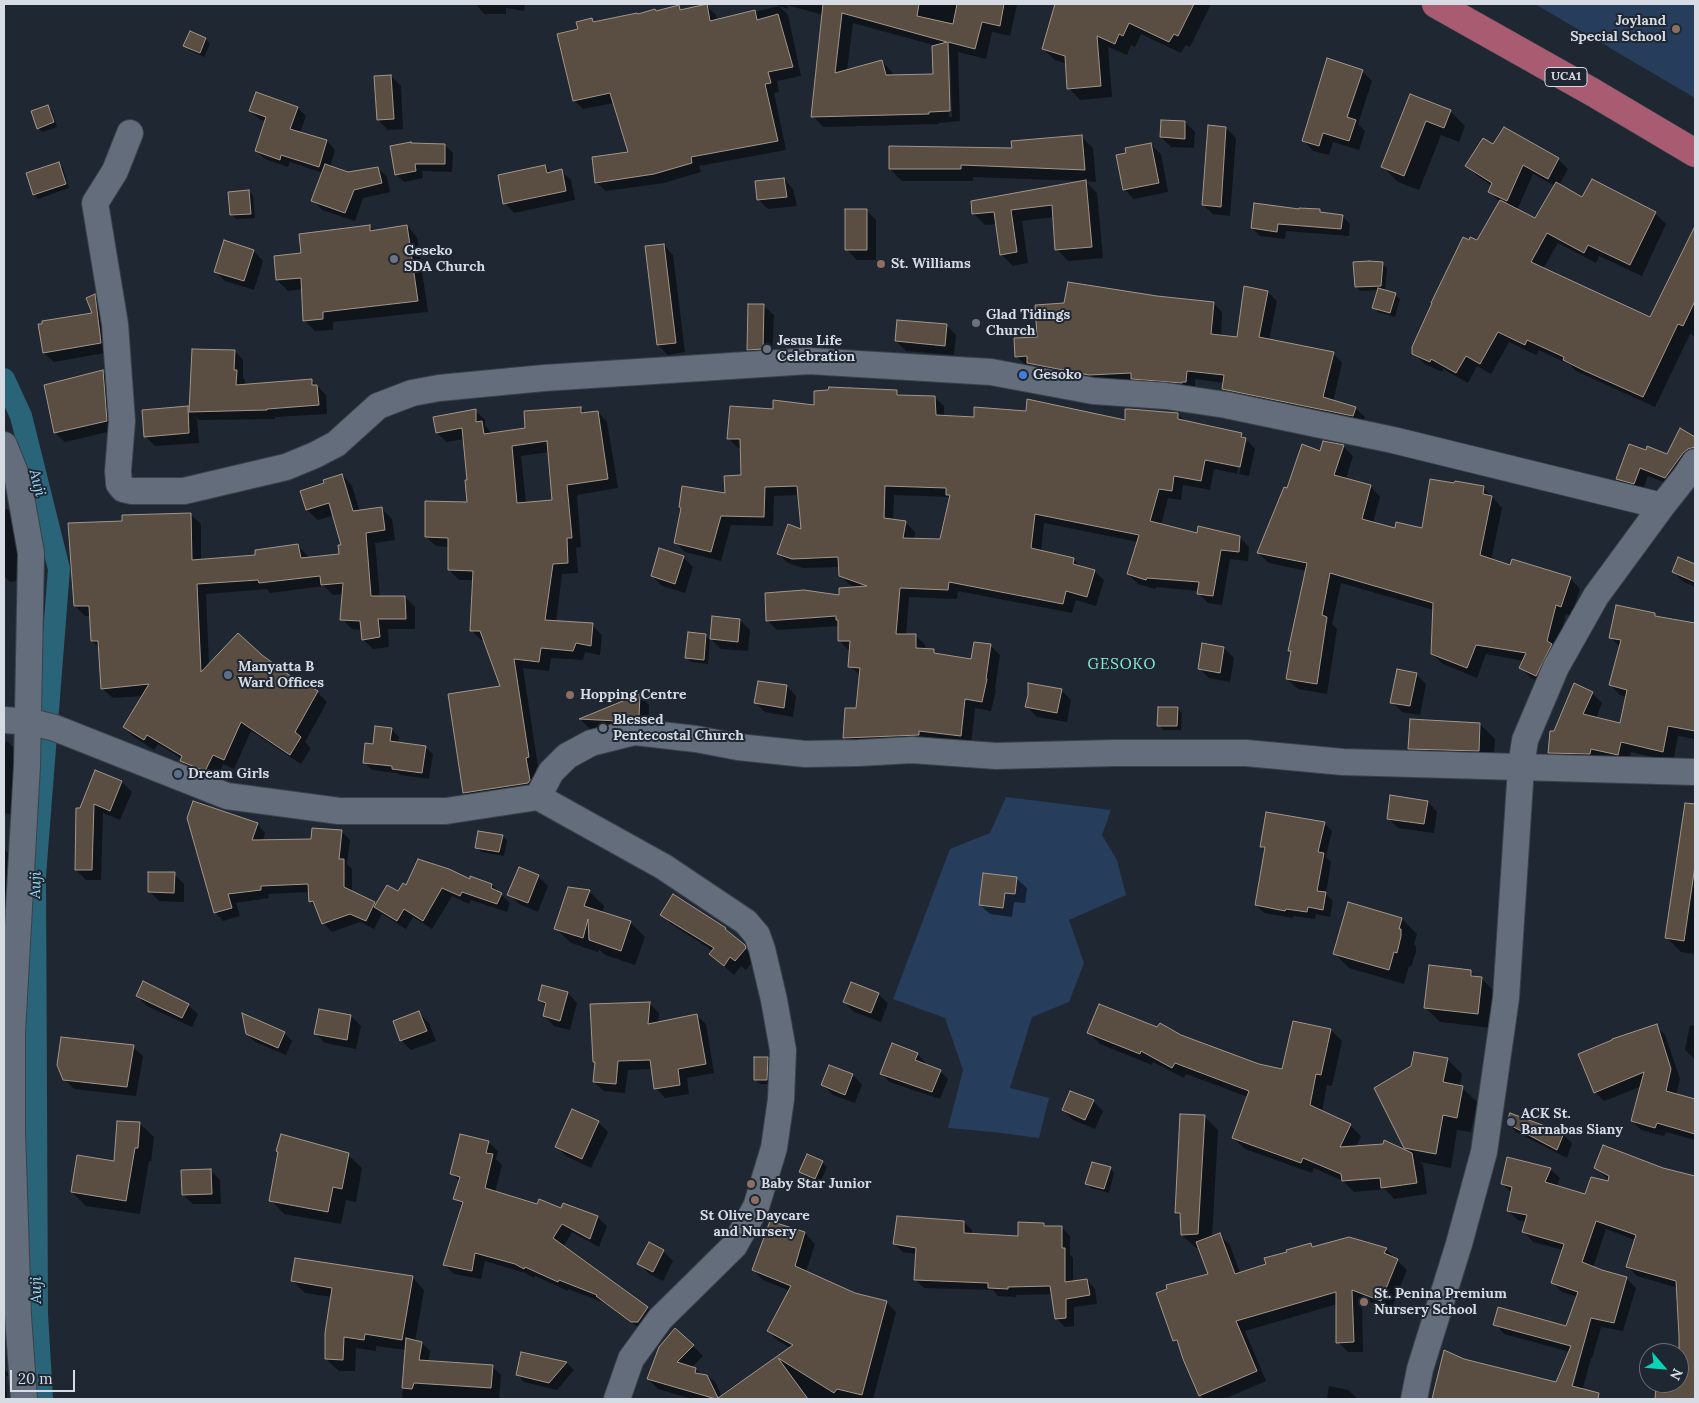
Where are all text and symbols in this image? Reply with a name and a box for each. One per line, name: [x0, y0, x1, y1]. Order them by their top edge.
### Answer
place label: Joyland Special School: [1570, 13, 1666, 46]
marker: Joyland Special School: [1670, 23, 1682, 35]
road number: UCA1: [1545, 68, 1587, 86]
place label: Geseko SDA Church: [404, 243, 485, 276]
marker: Geseko SDA Church: [388, 253, 400, 265]
place label: St. Williams: [891, 256, 971, 272]
marker: St. Williams: [875, 258, 887, 270]
place label: Glad Tidings Church: [986, 307, 1070, 340]
marker: Glad Tidings Church: [970, 317, 982, 329]
place label: Jesus Life Celebration: [777, 333, 855, 366]
marker: Jesus Life Celebration: [761, 343, 773, 355]
place label: Gesoko: [1033, 367, 1082, 383]
marker: Gesoko: [1017, 369, 1029, 381]
water label: Auji: [25, 468, 49, 498]
district label: GESOKO: [1087, 656, 1157, 674]
place label: Manyatta B Ward Offices: [238, 659, 324, 692]
marker: Manyatta B Ward Offices: [222, 669, 234, 681]
place label: Hopping Centre: [580, 687, 687, 703]
marker: Hopping Centre: [564, 689, 576, 701]
place label: Blessed Pentecostal Church: [613, 712, 744, 744]
marker: Blessed Pentecostal Church: [597, 722, 609, 734]
place label: Dream Girls: [188, 766, 269, 782]
marker: Dream Girls: [172, 768, 184, 780]
water label: Auji: [27, 871, 45, 899]
place label: ACK St. Barnabas Siany: [1521, 1106, 1623, 1138]
marker: ACK St. Barnabas Siany: [1505, 1116, 1517, 1128]
place label: Baby Star Junior: [761, 1176, 872, 1192]
marker: Baby Star Junior: [745, 1178, 757, 1190]
marker: St Olive Daycare and Nursery: [749, 1194, 761, 1206]
place label: St Olive Daycare and Nursery: [700, 1208, 810, 1240]
water label: Auji: [28, 1276, 46, 1304]
place label: St. Penina Premium Nursery School: [1374, 1286, 1507, 1318]
marker: St. Penina Premium Nursery School: [1358, 1296, 1370, 1308]
north arrow: [1639, 1343, 1689, 1393]
scale bar: [12, 1360, 78, 1392]
text: N: [1666, 1365, 1687, 1383]
text: 20 m: [18, 1369, 53, 1388]

